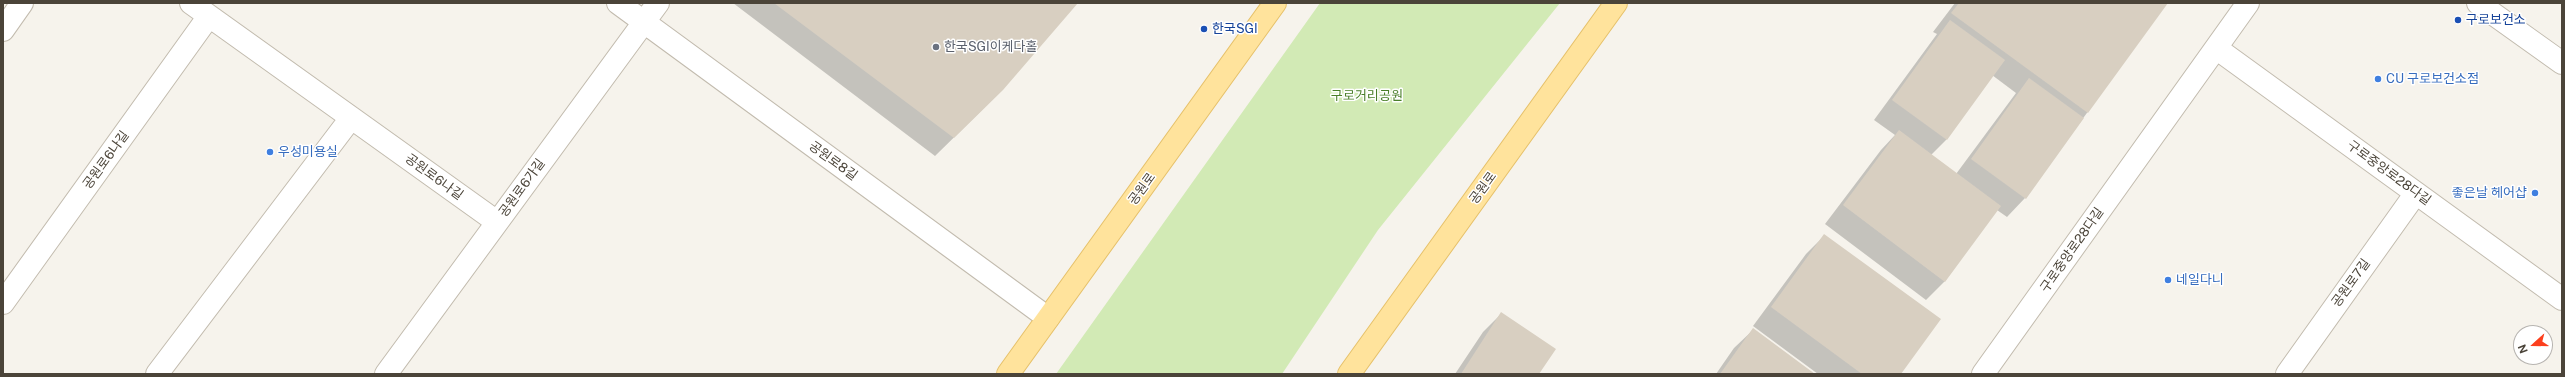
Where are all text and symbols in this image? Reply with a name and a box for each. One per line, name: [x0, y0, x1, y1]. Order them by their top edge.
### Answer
place label: 구로보건소: [2466, 12, 2526, 28]
marker: 구로보건소: [2453, 15, 2463, 25]
place label: 한국SGI: [1212, 21, 1258, 37]
marker: 한국SGI: [1199, 24, 1209, 34]
place label: 한국SGI이케다홀: [944, 39, 1038, 55]
marker: 한국SGI이케다홀: [931, 42, 941, 52]
place label: CU 구로보건소점: [2386, 71, 2479, 87]
marker: CU 구로보건소점: [2373, 74, 2383, 84]
park label: 구로거리공원: [1331, 88, 1403, 104]
street label: 공원로6나길: [80, 128, 132, 192]
street label: 구로중앙로28다길: [2344, 137, 2434, 209]
street label: 공원로8길: [806, 138, 860, 184]
place label: 우성미용실: [278, 144, 338, 160]
marker: 우성미용실: [265, 147, 275, 157]
street label: 공원로6나길: [402, 151, 466, 203]
street label: 공원로6가길: [496, 156, 548, 220]
street label: 공원로: [1466, 169, 1500, 207]
street label: 공원로: [1125, 170, 1159, 208]
place label: 좋은날 헤어샵: [2452, 185, 2527, 201]
marker: 좋은날 헤어샵: [2530, 188, 2540, 198]
street label: 구로중앙로28다길: [2037, 205, 2107, 295]
street label: 공원로7길: [2328, 256, 2374, 310]
place label: 네일다니: [2176, 272, 2224, 288]
marker: 네일다니: [2163, 275, 2173, 285]
north arrow: [2513, 325, 2553, 365]
text: N: [2516, 343, 2530, 355]

